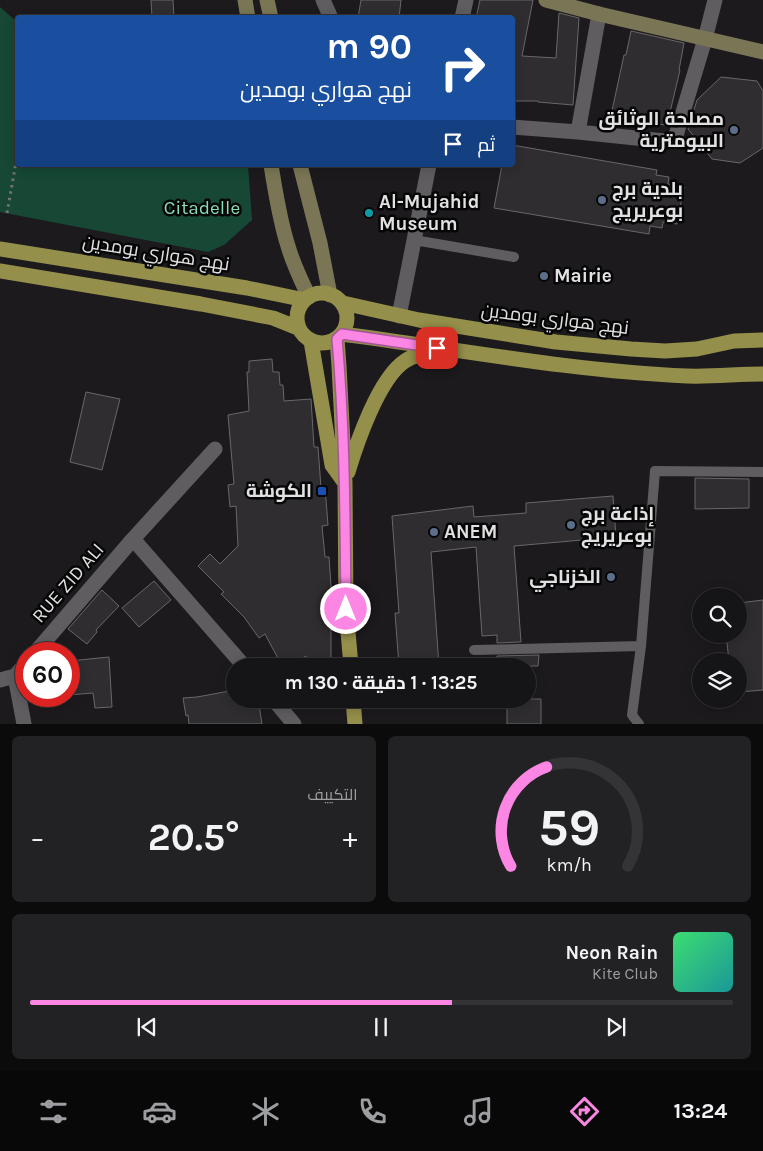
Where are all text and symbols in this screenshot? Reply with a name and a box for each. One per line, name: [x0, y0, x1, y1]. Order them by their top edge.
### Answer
text: 90 m: [326, 26, 412, 67]
icon: right: [430, 35, 495, 100]
text: نهج هواري بومدين: [240, 77, 412, 103]
place label: مصلحة الوثائق البيومترية: [598, 108, 724, 152]
marker: مصلحة الوثائق البيومترية: [728, 124, 740, 136]
icon: arrive: [439, 130, 467, 158]
text: ثم: [477, 134, 495, 156]
place label: بلدية برج بوعريريج: [612, 178, 683, 224]
place label: Al-Mujahid Museum: [379, 191, 480, 235]
marker: بلدية برج بوعريريج: [596, 194, 608, 206]
park label: Citadelle: [164, 197, 240, 219]
marker: Al-Mujahid Museum: [363, 207, 375, 219]
street label: نهج هواري بومدين: [80, 231, 231, 278]
place label: Mairie: [554, 265, 612, 287]
marker: Mairie: [538, 270, 550, 282]
street label: نهج هواري بومدين: [480, 299, 630, 342]
pin: [416, 327, 458, 369]
icon: arrive: [423, 334, 451, 362]
place label: الكوشة: [246, 480, 312, 502]
marker: الكوشة: [316, 485, 328, 497]
place label: إذاعة برج بوعريريج: [581, 503, 654, 549]
marker: إذاعة برج بوعريريج: [565, 519, 577, 531]
place label: ANEM: [444, 521, 497, 543]
marker: ANEM: [428, 526, 440, 538]
street label: RUE ZID ALI: [28, 539, 108, 627]
place label: الخزناجي: [529, 566, 601, 592]
marker: الخزناجي: [605, 571, 617, 583]
position arrow: [319, 582, 371, 634]
map controls: [692, 588, 747, 708]
button: search: [692, 588, 747, 643]
speed limit sign: 60: [15, 642, 80, 707]
button: layers: [692, 653, 747, 708]
text: 13:25 · 1 دقيقة · 130 m: [285, 672, 477, 694]
text: التكييف: [307, 785, 358, 804]
text: 59: [538, 797, 600, 858]
text: 20.5°: [148, 815, 240, 860]
text: −: [30, 821, 45, 854]
text: +: [343, 821, 357, 854]
text: km/h: [547, 855, 592, 876]
text: Neon Rain: [565, 942, 658, 964]
text: Kite Club: [592, 964, 658, 983]
icon: previous: [133, 1013, 161, 1041]
icon: pause: [367, 1013, 395, 1041]
icon: next: [602, 1013, 630, 1041]
icon: filters: [36, 1094, 71, 1129]
icon: car: [142, 1094, 177, 1129]
icon: climate: [248, 1094, 283, 1129]
icon: phone: [355, 1094, 390, 1129]
icon: music: [461, 1094, 496, 1129]
icon: directions: [567, 1094, 602, 1129]
text: 13:24: [674, 1098, 727, 1124]

